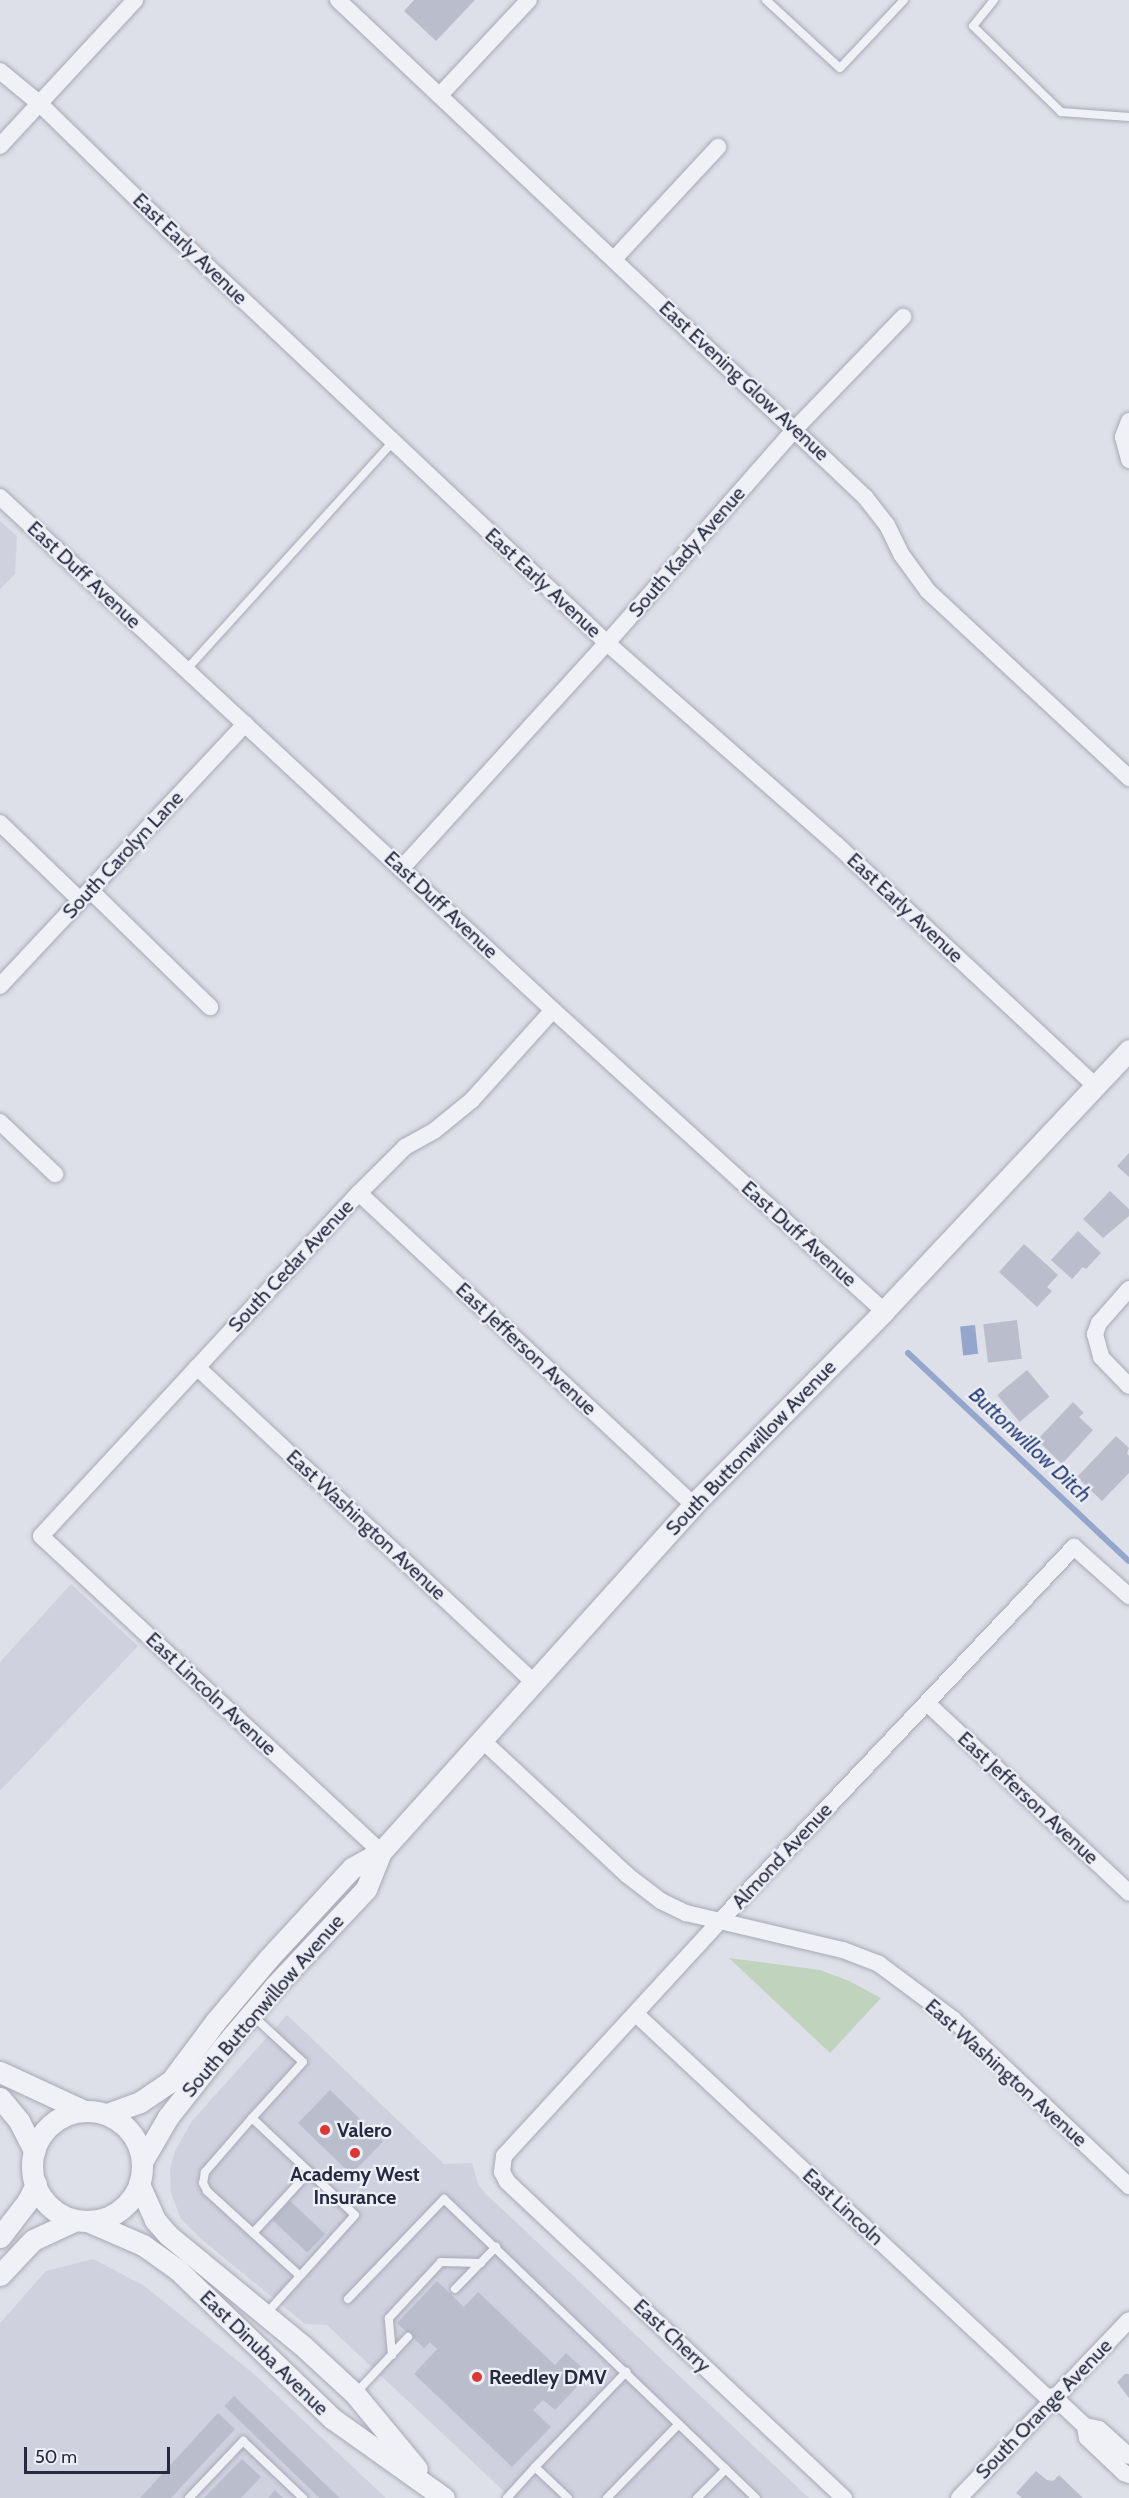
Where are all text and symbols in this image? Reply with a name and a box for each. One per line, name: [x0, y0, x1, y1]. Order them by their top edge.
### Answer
street label: East Early Avenue: [128, 188, 252, 310]
street label: East Evening Glow Avenue: [654, 296, 834, 466]
street label: South Kady Avenue: [624, 482, 750, 622]
street label: East Duff Avenue: [22, 516, 146, 634]
street label: East Early Avenue: [480, 523, 606, 643]
street label: South Carolyn Lane: [58, 786, 188, 924]
street label: East Duff Avenue: [379, 846, 503, 964]
street label: East Early Avenue: [842, 848, 968, 968]
street label: East Duff Avenue: [737, 1176, 861, 1292]
street label: South Cedar Avenue: [223, 1195, 359, 1337]
street label: East Jefferson Avenue: [451, 1278, 601, 1420]
street label: South Buttonwillow Avenue: [661, 1355, 841, 1541]
water label: Buttonwillow Ditch: [964, 1382, 1096, 1508]
street label: East Washington Avenue: [281, 1445, 451, 1605]
street label: East Lincoln Avenue: [141, 1627, 281, 1761]
street label: East Jefferson Avenue: [953, 1727, 1103, 1869]
street label: Almond Avenue: [727, 1798, 837, 1914]
street label: South Buttonwillow Avenue: [177, 1910, 349, 2102]
street label: East Washington Avenue: [920, 1994, 1092, 2152]
place label: Valero: [337, 2118, 392, 2142]
marker: Valero: [318, 2123, 332, 2137]
marker: Academy West Insurance: [348, 2146, 362, 2160]
place label: Academy West Insurance: [290, 2162, 420, 2209]
street label: East Lincoln: [798, 2164, 888, 2250]
street label: East Dinuba Avenue: [195, 2286, 333, 2420]
street label: East Cherry: [629, 2294, 715, 2378]
street label: South Orange Avenue: [971, 2334, 1117, 2484]
place label: Reedley DMV: [489, 2365, 607, 2389]
marker: Reedley DMV: [470, 2370, 484, 2384]
scale bar: [27, 2435, 172, 2473]
text: 50 m: [35, 2446, 77, 2468]

